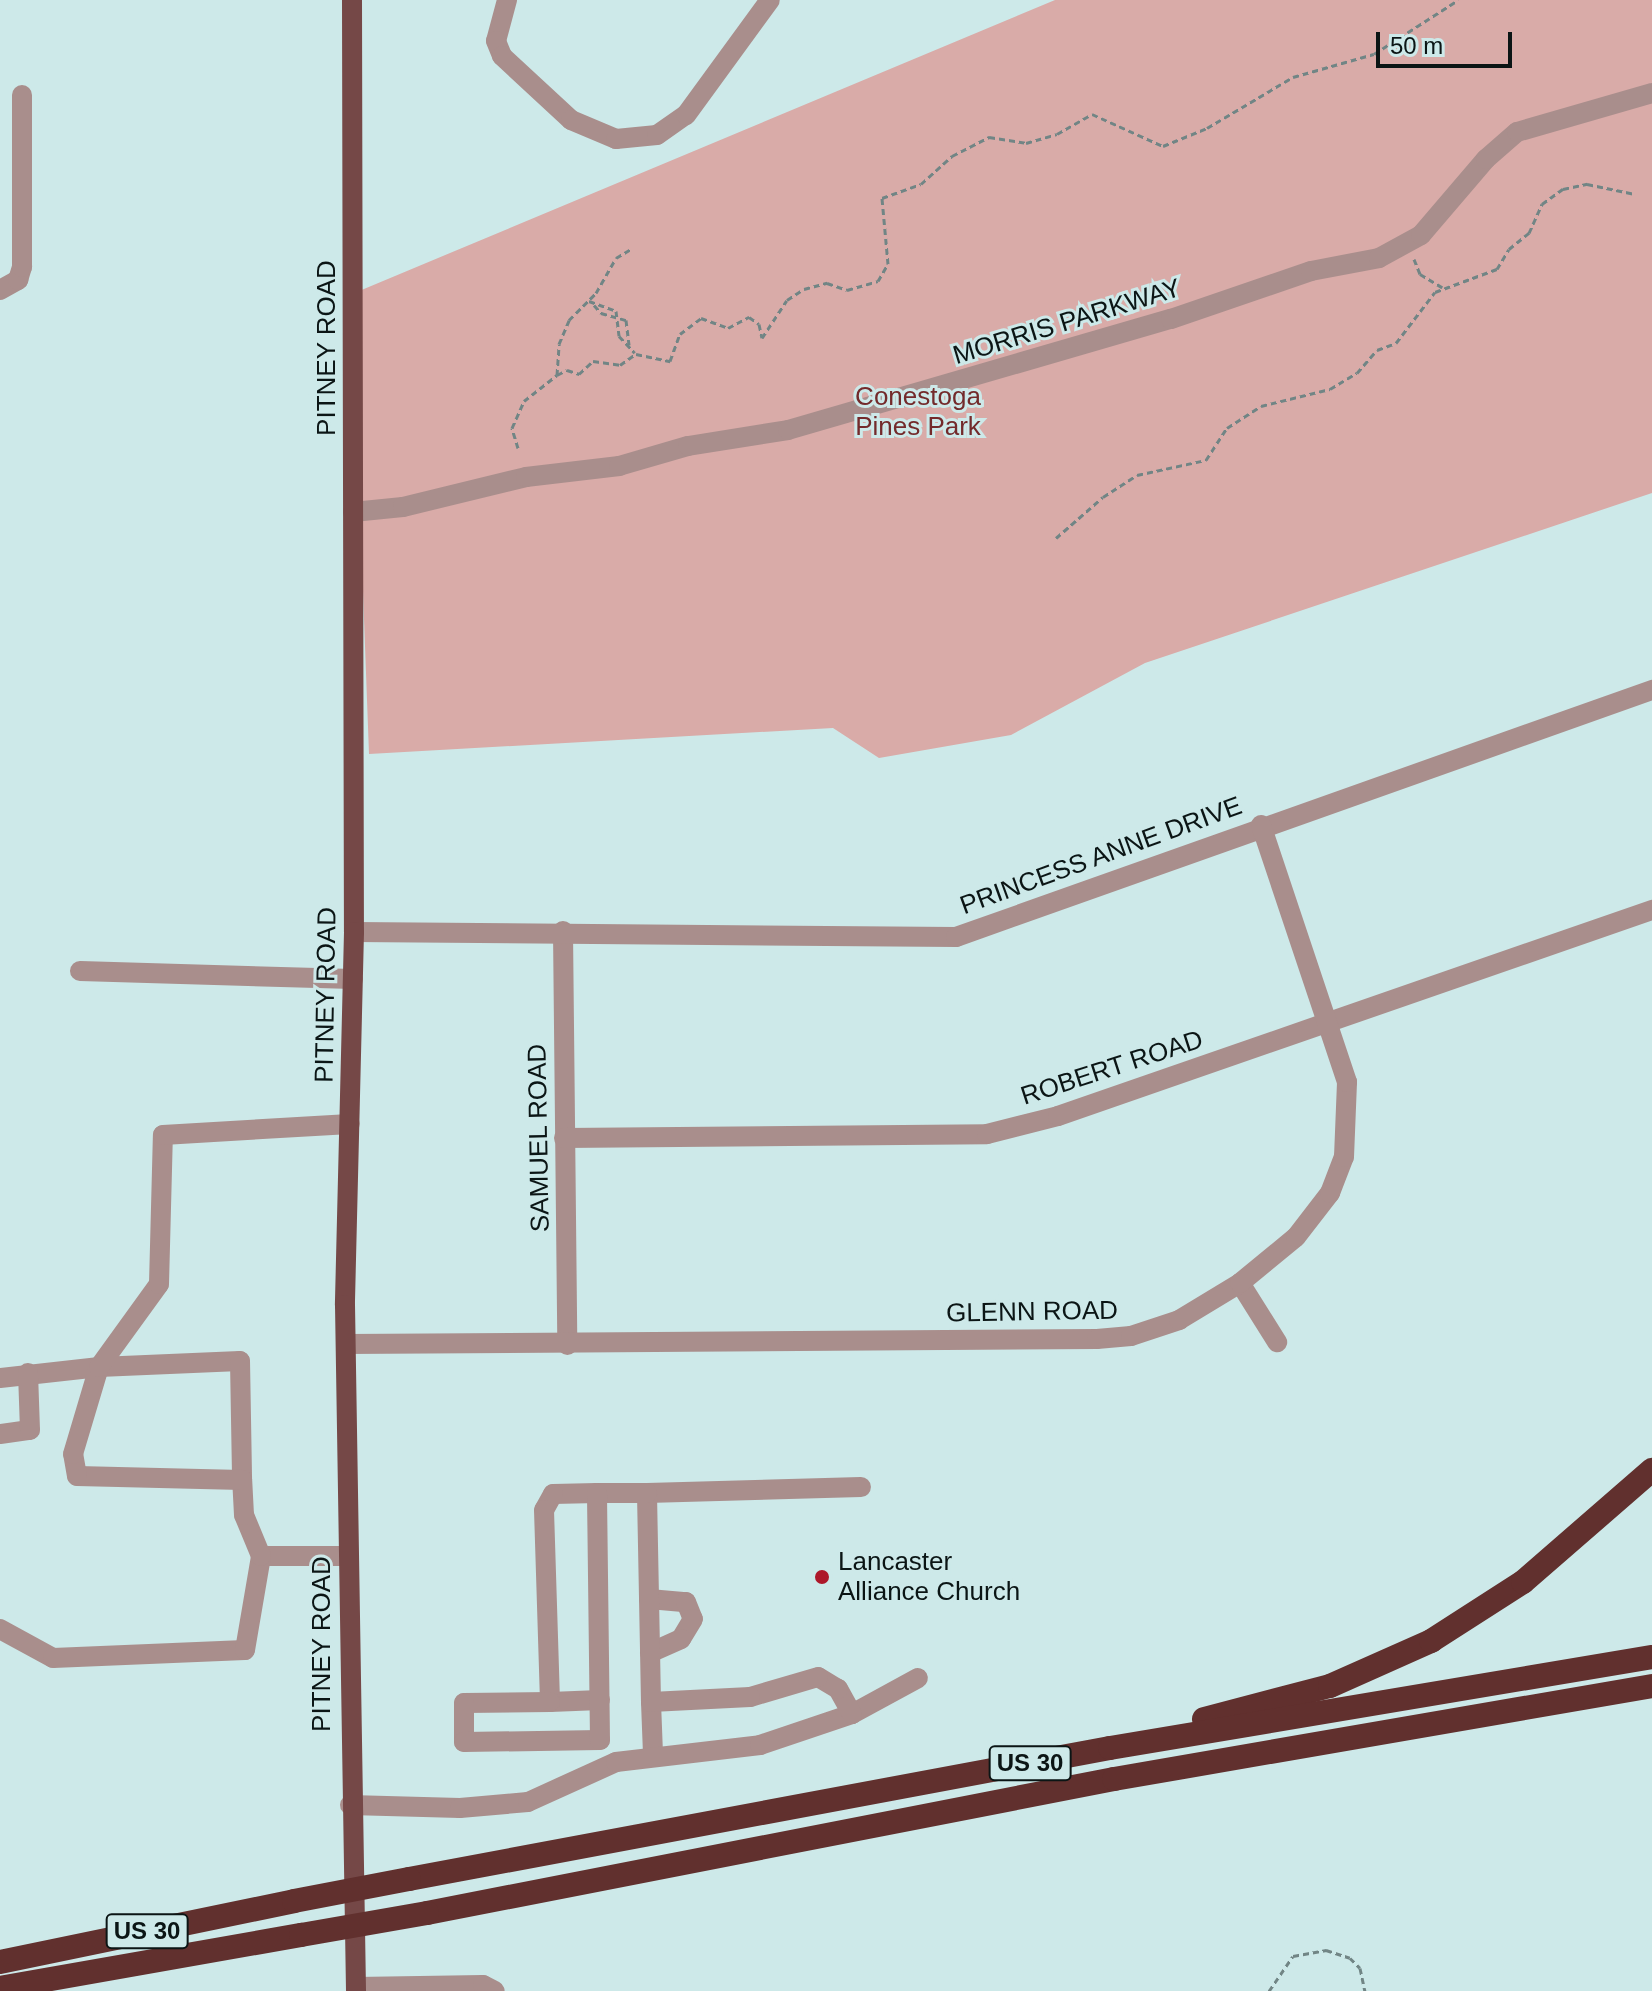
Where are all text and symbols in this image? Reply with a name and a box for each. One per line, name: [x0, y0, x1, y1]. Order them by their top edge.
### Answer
scale bar: [1380, 16, 1516, 66]
text: 50 m: [1390, 32, 1443, 59]
street label: PITNEY ROAD: [311, 260, 343, 436]
street label: MORRIS PARKWAY: [949, 273, 1185, 371]
park label: Conestoga Pines Park: [855, 381, 981, 442]
street label: PRINCESS ANNE DRIVE: [955, 790, 1247, 922]
street label: PITNEY ROAD: [309, 907, 343, 1083]
street label: ROBERT ROAD: [1017, 1024, 1207, 1112]
street label: SAMUEL ROAD: [522, 1043, 556, 1233]
street label: GLENN ROAD: [946, 1295, 1118, 1329]
place label: Lancaster Alliance Church: [838, 1546, 1020, 1608]
street label: PITNEY ROAD: [306, 1556, 338, 1732]
marker: Lancaster Alliance Church: [813, 1568, 831, 1586]
road number: US 30: [988, 1743, 1072, 1783]
road number: US 30: [105, 1911, 189, 1951]

